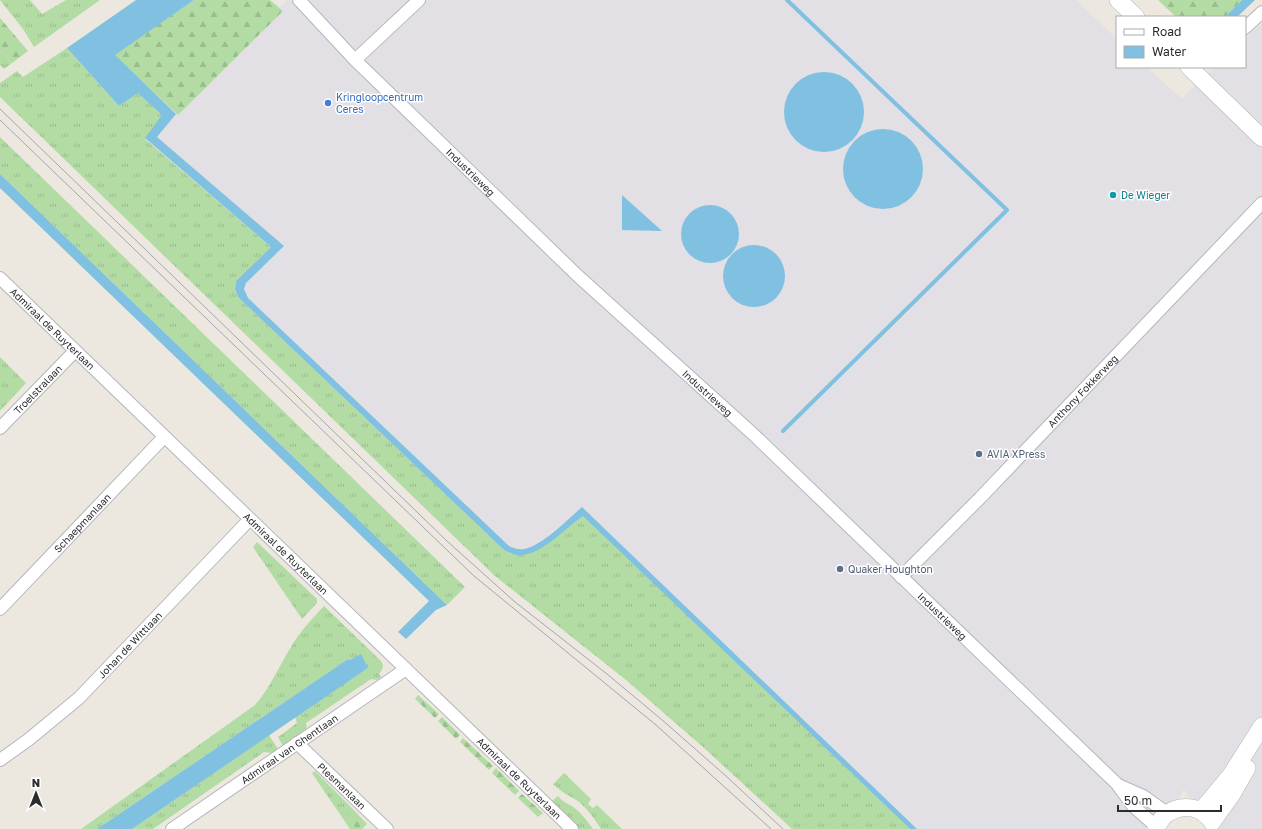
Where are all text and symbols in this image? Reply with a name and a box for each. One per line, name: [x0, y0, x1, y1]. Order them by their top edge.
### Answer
legend: [1116, 16, 1246, 68]
text: Road: [1152, 24, 1181, 39]
text: Water: [1152, 44, 1186, 59]
place label: Kringloopcentrum Ceres: [336, 91, 423, 115]
marker: Kringloopcentrum Ceres: [323, 98, 333, 108]
street label: Industrieweg: [444, 146, 497, 198]
place label: De Wieger: [1121, 189, 1170, 201]
marker: De Wieger: [1108, 190, 1118, 200]
street label: Admiraal de Ruyterlaan: [8, 285, 97, 372]
street label: Anthony Fokkerweg: [1045, 352, 1120, 430]
street label: Troelstralaan: [11, 362, 64, 416]
street label: Industrieweg: [680, 367, 735, 419]
place label: AVIA XPress: [987, 448, 1045, 460]
marker: AVIA XPress: [974, 449, 984, 459]
street label: Schaepmanlaan: [51, 491, 113, 555]
street label: Admiraal de Ruyterlaan: [241, 510, 331, 597]
place label: Quaker Houghton: [848, 563, 933, 575]
marker: Quaker Houghton: [835, 564, 845, 574]
street label: Industrieweg: [915, 590, 969, 642]
street label: Johan de Wittlaan: [95, 609, 164, 681]
street label: Admiraal van Ghentlaan: [239, 712, 340, 786]
street label: Admiraal de Ruyterlaan: [475, 735, 564, 822]
street label: Plesmanlaan: [315, 760, 368, 812]
north arrow: [16, 773, 56, 813]
text: N: [32, 776, 40, 789]
scale bar: [1118, 787, 1221, 813]
text: 50 m: [1124, 793, 1152, 808]

